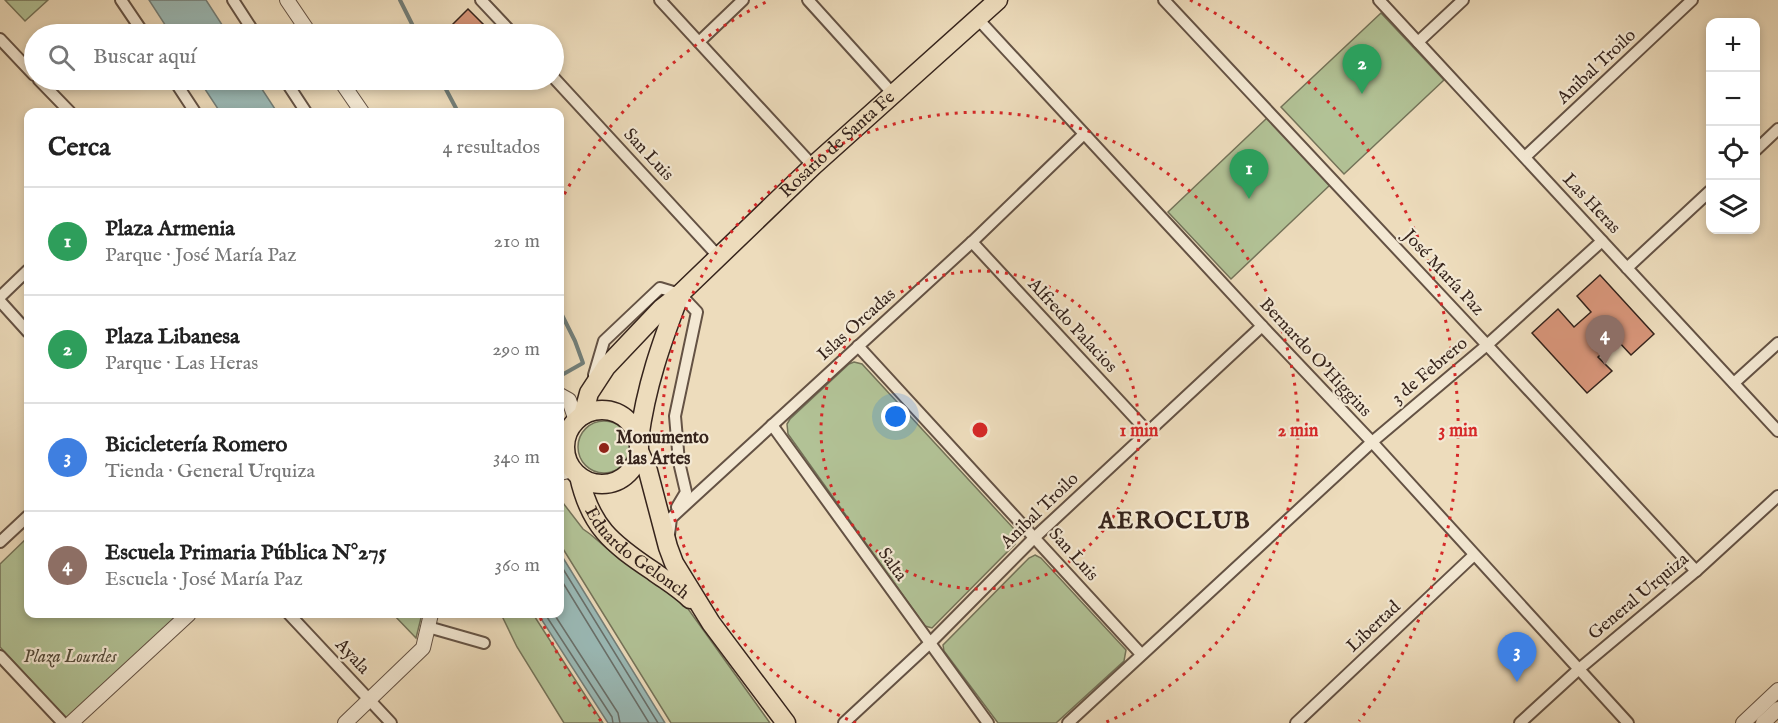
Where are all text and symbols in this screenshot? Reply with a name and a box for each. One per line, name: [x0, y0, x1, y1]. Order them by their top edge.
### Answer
map controls: [1706, 18, 1760, 234]
button: +: [1706, 18, 1760, 72]
search box: [24, 24, 564, 90]
street label: Anibal Troilo: [1552, 24, 1642, 110]
icon: search: [45, 41, 78, 74]
text: Buscar aquí: [93, 43, 196, 71]
pin: 2: [1342, 44, 1382, 94]
button: −: [1706, 72, 1760, 126]
street label: Rosario de Santa Fe: [775, 86, 900, 203]
street label: San Luis: [618, 124, 678, 186]
button: locate: [1706, 126, 1760, 180]
text: Cerca: [48, 131, 110, 164]
text: 4 resultados: [442, 135, 540, 160]
pin: 1: [1230, 150, 1268, 199]
street label: Las Heras: [1557, 169, 1625, 239]
button: layers: [1706, 180, 1760, 234]
text: Plaza Armenia: [105, 215, 235, 243]
street label: José María Paz: [1396, 224, 1489, 321]
text: 1: [64, 229, 71, 254]
text: 210 m: [494, 229, 540, 254]
text: Parque · José María Paz: [105, 243, 296, 268]
street label: Alfredo Palacios: [1022, 273, 1122, 378]
street label: Islas Orcadas: [813, 284, 901, 366]
street label: Bernardo O'Higgins: [1254, 294, 1376, 422]
pin: 4: [1586, 316, 1624, 365]
text: Plaza Libanesa: [105, 323, 240, 351]
street label: 3 de Febrero: [1387, 332, 1473, 410]
text: 2: [63, 337, 72, 362]
text: 290 m: [492, 337, 540, 362]
text: Parque · Las Heras: [105, 351, 258, 376]
your location: [881, 402, 910, 431]
centre of rings: [970, 420, 990, 440]
text: 1 min: [1120, 420, 1159, 443]
text: 2 min: [1278, 420, 1319, 443]
text: 3 min: [1439, 420, 1478, 443]
place label: Monumento a las Artes: [616, 427, 709, 471]
text: Bicicletería Romero: [105, 431, 287, 459]
marker: Monumento a las Artes: [597, 441, 611, 455]
text: 3: [64, 445, 71, 470]
text: 340 m: [493, 445, 540, 470]
text: Tienda · General Urquiza: [105, 459, 315, 484]
street label: Anibal Troilo: [995, 468, 1084, 555]
street label: Eduardo Gelonch: [579, 503, 694, 605]
district label: AEROCLUB: [1098, 506, 1251, 537]
street label: San Luis: [1043, 524, 1103, 586]
text: Escuela Primaria Pública N°275: [105, 539, 386, 567]
street label: Salta: [872, 544, 912, 586]
street label: General Urquiza: [1584, 548, 1694, 646]
text: 4: [63, 553, 72, 578]
text: 360 m: [494, 553, 540, 578]
text: Escuela · José María Paz: [105, 567, 303, 592]
street label: Libertad: [1342, 596, 1406, 658]
pin: 3: [1498, 632, 1537, 682]
street label: Ayala: [329, 633, 375, 680]
park label: Plaza Lourdes: [23, 646, 117, 669]

